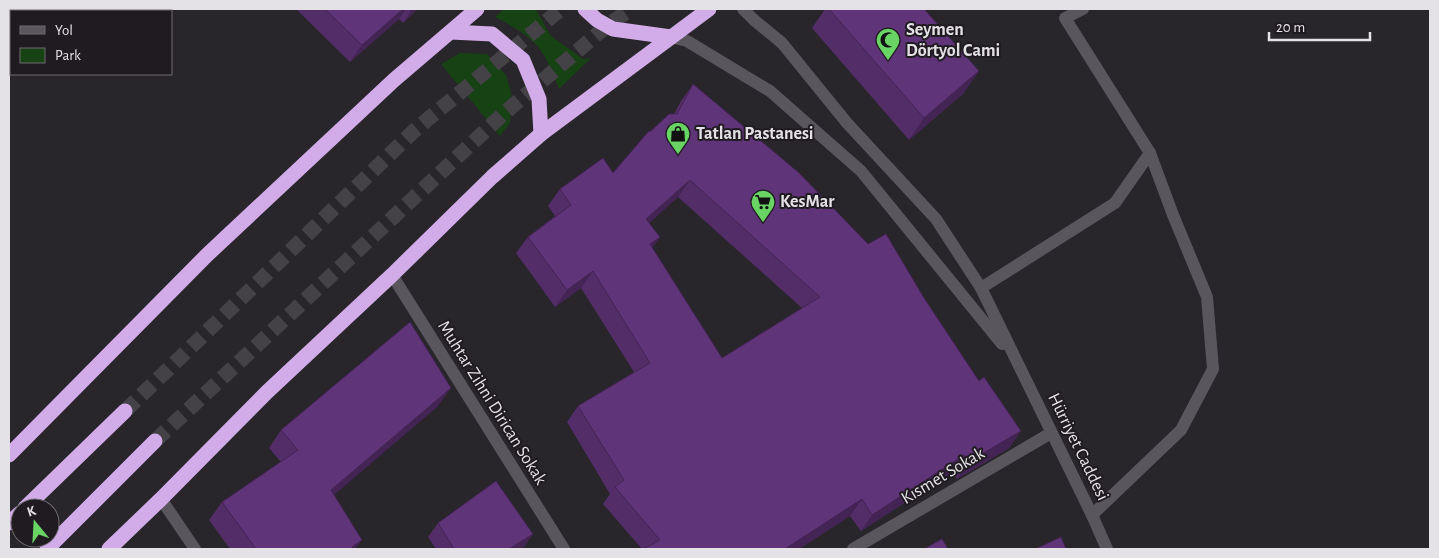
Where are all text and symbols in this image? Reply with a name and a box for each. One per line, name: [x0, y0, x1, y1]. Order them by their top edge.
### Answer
legend: [10, 10, 172, 75]
scale bar: [1269, 10, 1370, 42]
text: 20 m: [1276, 20, 1305, 35]
place label: Seymen Dörtyol Cami: [906, 21, 1000, 60]
text: Yol: [55, 23, 73, 38]
mosque icon: Seymen Dörtyol Cami: [875, 27, 901, 61]
text: Park: [55, 48, 81, 63]
shop icon: Tatlan Pastanesi: [665, 121, 691, 155]
place label: Tatlan Pastanesi: [696, 125, 814, 143]
supermarket icon: KesMar: [750, 189, 776, 223]
place label: KesMar: [780, 193, 835, 211]
street label: Muhtar Zihni Dirican Sokak: [434, 318, 550, 489]
street label: Hürriyet Caddesi: [1044, 390, 1112, 504]
street label: Kısmet Sokak: [898, 444, 988, 508]
north arrow: [10, 498, 60, 548]
text: K: [25, 503, 38, 520]

